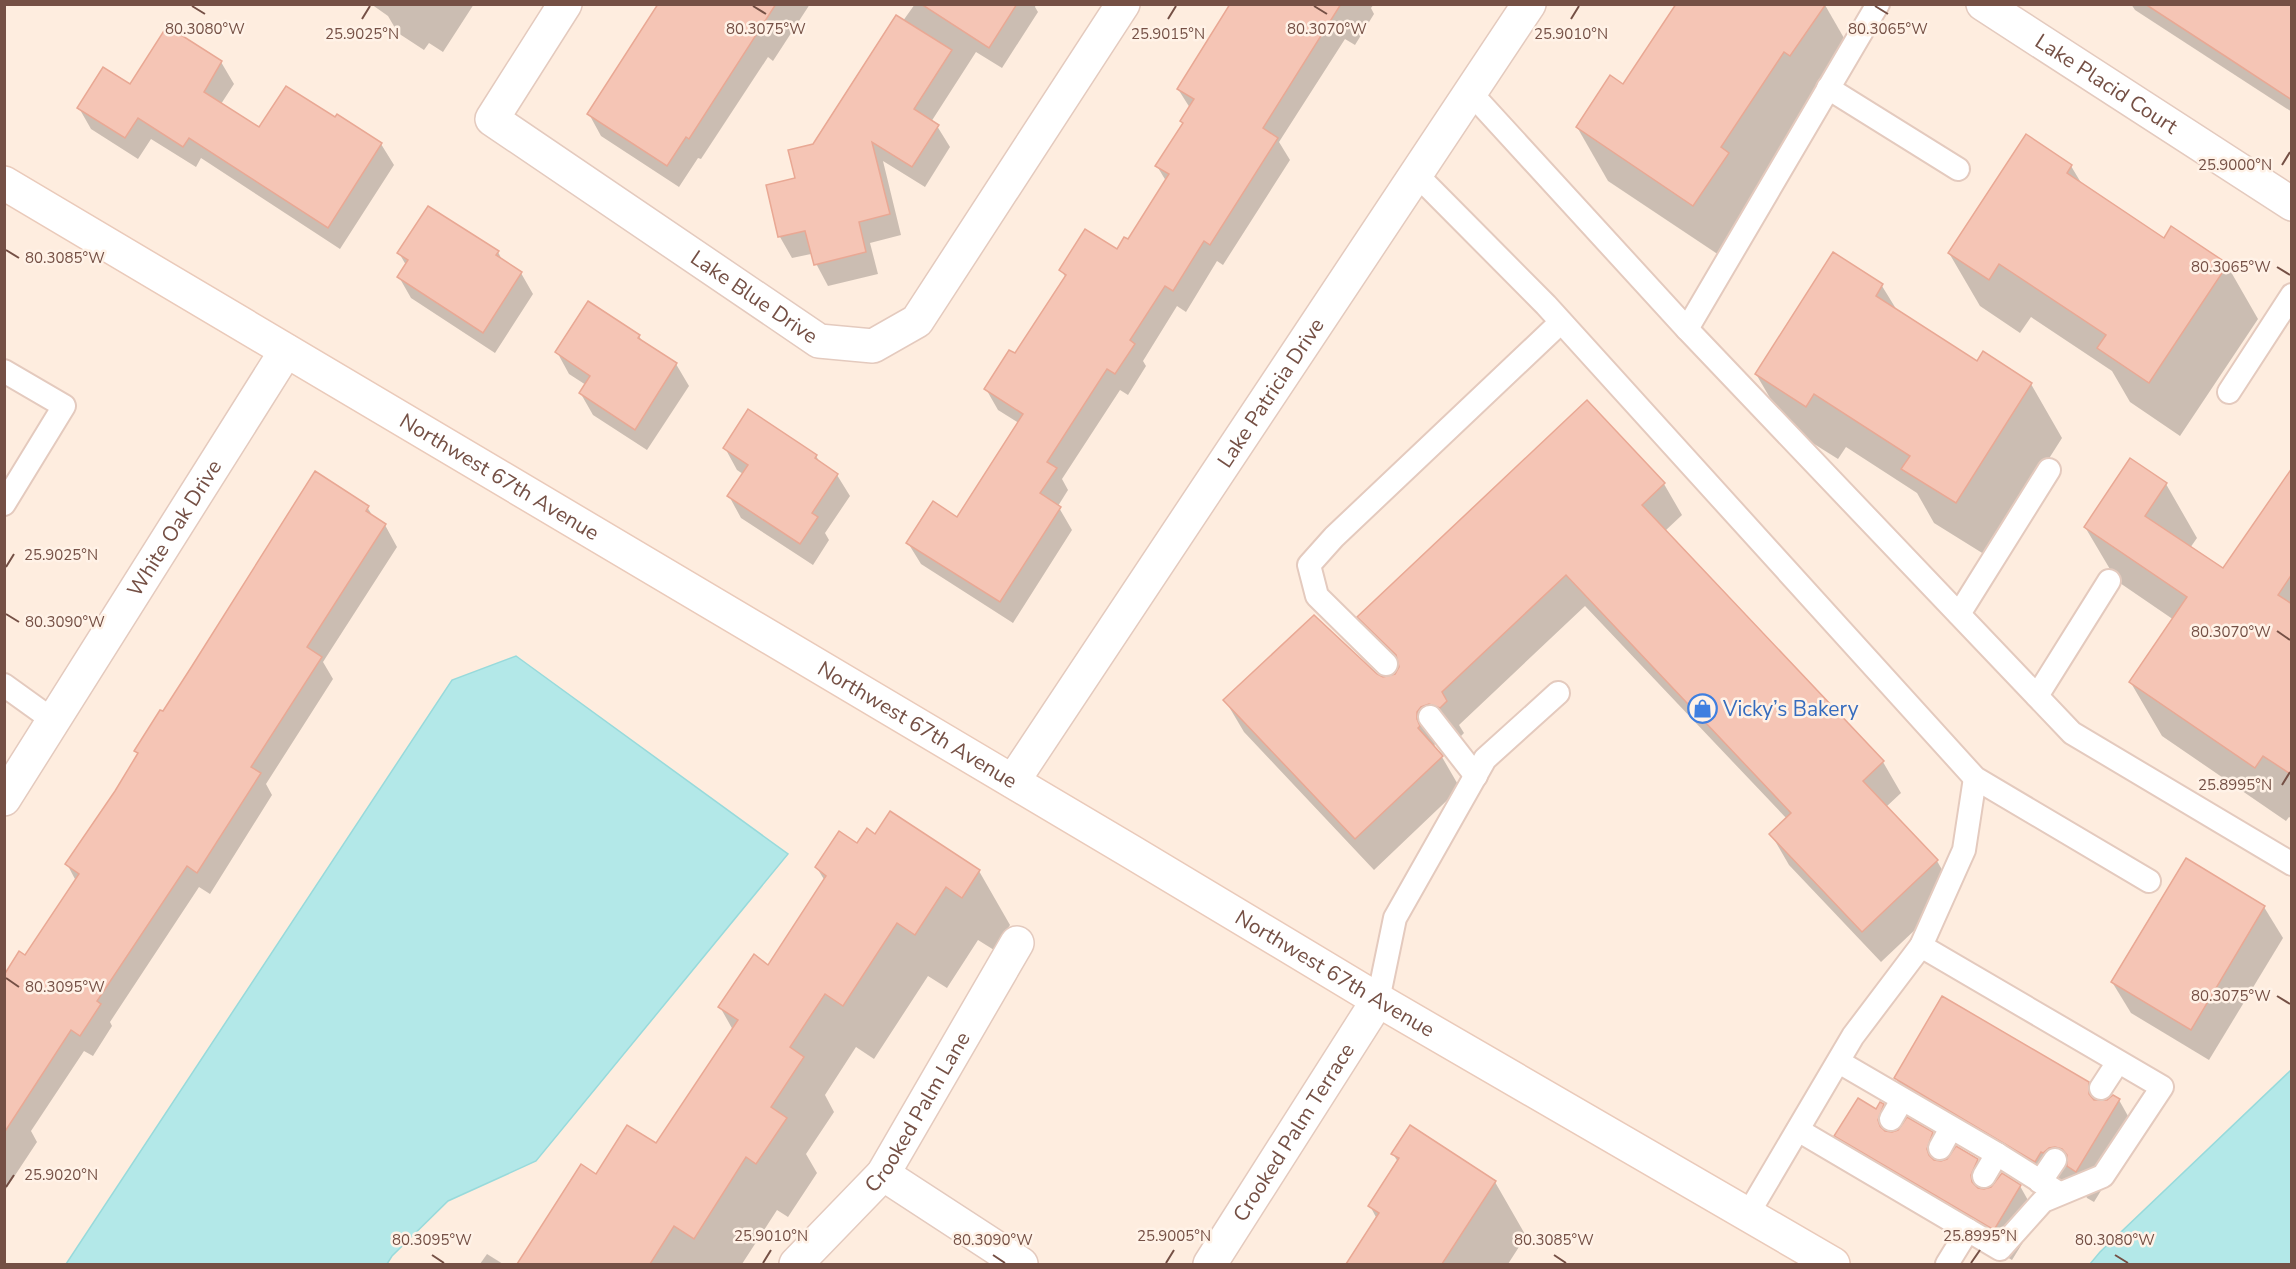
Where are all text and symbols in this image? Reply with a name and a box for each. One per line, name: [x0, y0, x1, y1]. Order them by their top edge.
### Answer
text: 80.3080°W: [165, 19, 245, 39]
text: 80.3075°W: [726, 19, 806, 39]
text: 80.3070°W: [1287, 19, 1367, 39]
text: 80.3065°W: [1848, 19, 1928, 39]
text: 25.9025°N: [325, 24, 399, 44]
text: 25.9015°N: [1131, 24, 1205, 44]
text: 25.9010°N: [1534, 24, 1608, 44]
street label: Lake Placid Court: [2030, 27, 2184, 141]
text: 25.9000°N: [2198, 155, 2272, 175]
street label: Lake Blue Drive: [685, 244, 823, 350]
text: 80.3085°W: [25, 248, 105, 268]
text: 80.3065°W: [2191, 257, 2271, 277]
street label: Lake Patricia Drive: [1211, 313, 1331, 473]
street label: Northwest 67th Avenue: [394, 407, 604, 547]
street label: White Oak Drive: [121, 454, 228, 602]
text: 25.9025°N: [24, 545, 98, 565]
text: 80.3090°W: [25, 612, 105, 632]
text: 80.3070°W: [2191, 622, 2271, 642]
street label: Northwest 67th Avenue: [812, 655, 1022, 795]
shop icon: Vicky’s Bakery: [1686, 693, 1718, 725]
place label: Vicky’s Bakery: [1722, 695, 1859, 723]
text: 25.8995°N: [2198, 775, 2272, 795]
street label: Northwest 67th Avenue: [1230, 903, 1440, 1044]
text: 80.3095°W: [25, 977, 105, 997]
text: 80.3075°W: [2191, 986, 2271, 1006]
street label: Crooked Palm Lane: [858, 1026, 977, 1199]
street label: Crooked Palm Terrace: [1226, 1038, 1361, 1227]
text: 25.9020°N: [24, 1165, 98, 1185]
text: 25.9010°N: [734, 1226, 808, 1246]
text: 25.9005°N: [1137, 1226, 1211, 1246]
text: 25.8995°N: [1943, 1226, 2017, 1246]
text: 80.3095°W: [392, 1230, 472, 1250]
text: 80.3090°W: [953, 1230, 1033, 1250]
text: 80.3085°W: [1514, 1230, 1594, 1250]
text: 80.3080°W: [2075, 1230, 2155, 1250]

